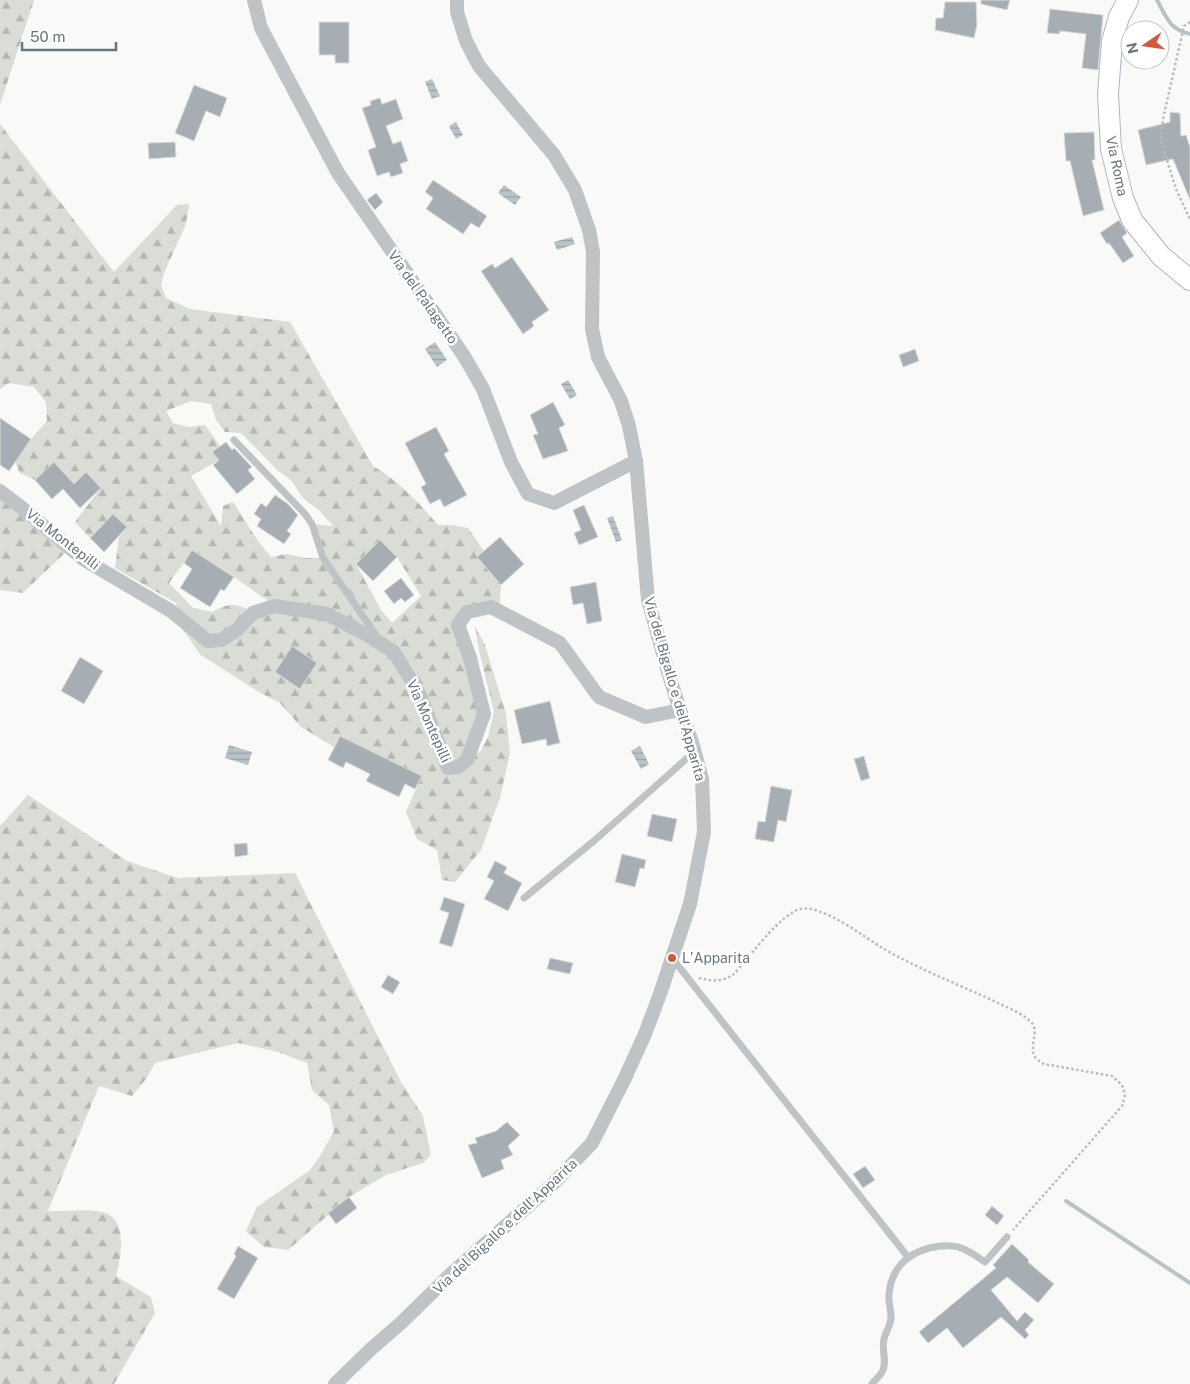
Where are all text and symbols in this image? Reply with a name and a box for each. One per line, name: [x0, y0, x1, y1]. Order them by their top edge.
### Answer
scale bar: [22, 20, 116, 52]
north arrow: [1120, 20, 1170, 70]
text: 50 m: [30, 28, 65, 45]
text: N: [1123, 41, 1141, 55]
street label: Via Roma: [1103, 134, 1131, 198]
street label: Via del Palagetto: [385, 247, 461, 347]
street label: Via Montepilli: [23, 505, 103, 573]
street label: Via del Bigallo e dell'Apparita: [641, 595, 709, 783]
street label: Via Montepilli: [404, 677, 454, 765]
place label: L'Apparita: [682, 950, 750, 966]
marker: L'Apparita: [666, 952, 678, 964]
street label: Via del Bigallo e dell'Apparita: [430, 1155, 580, 1297]

